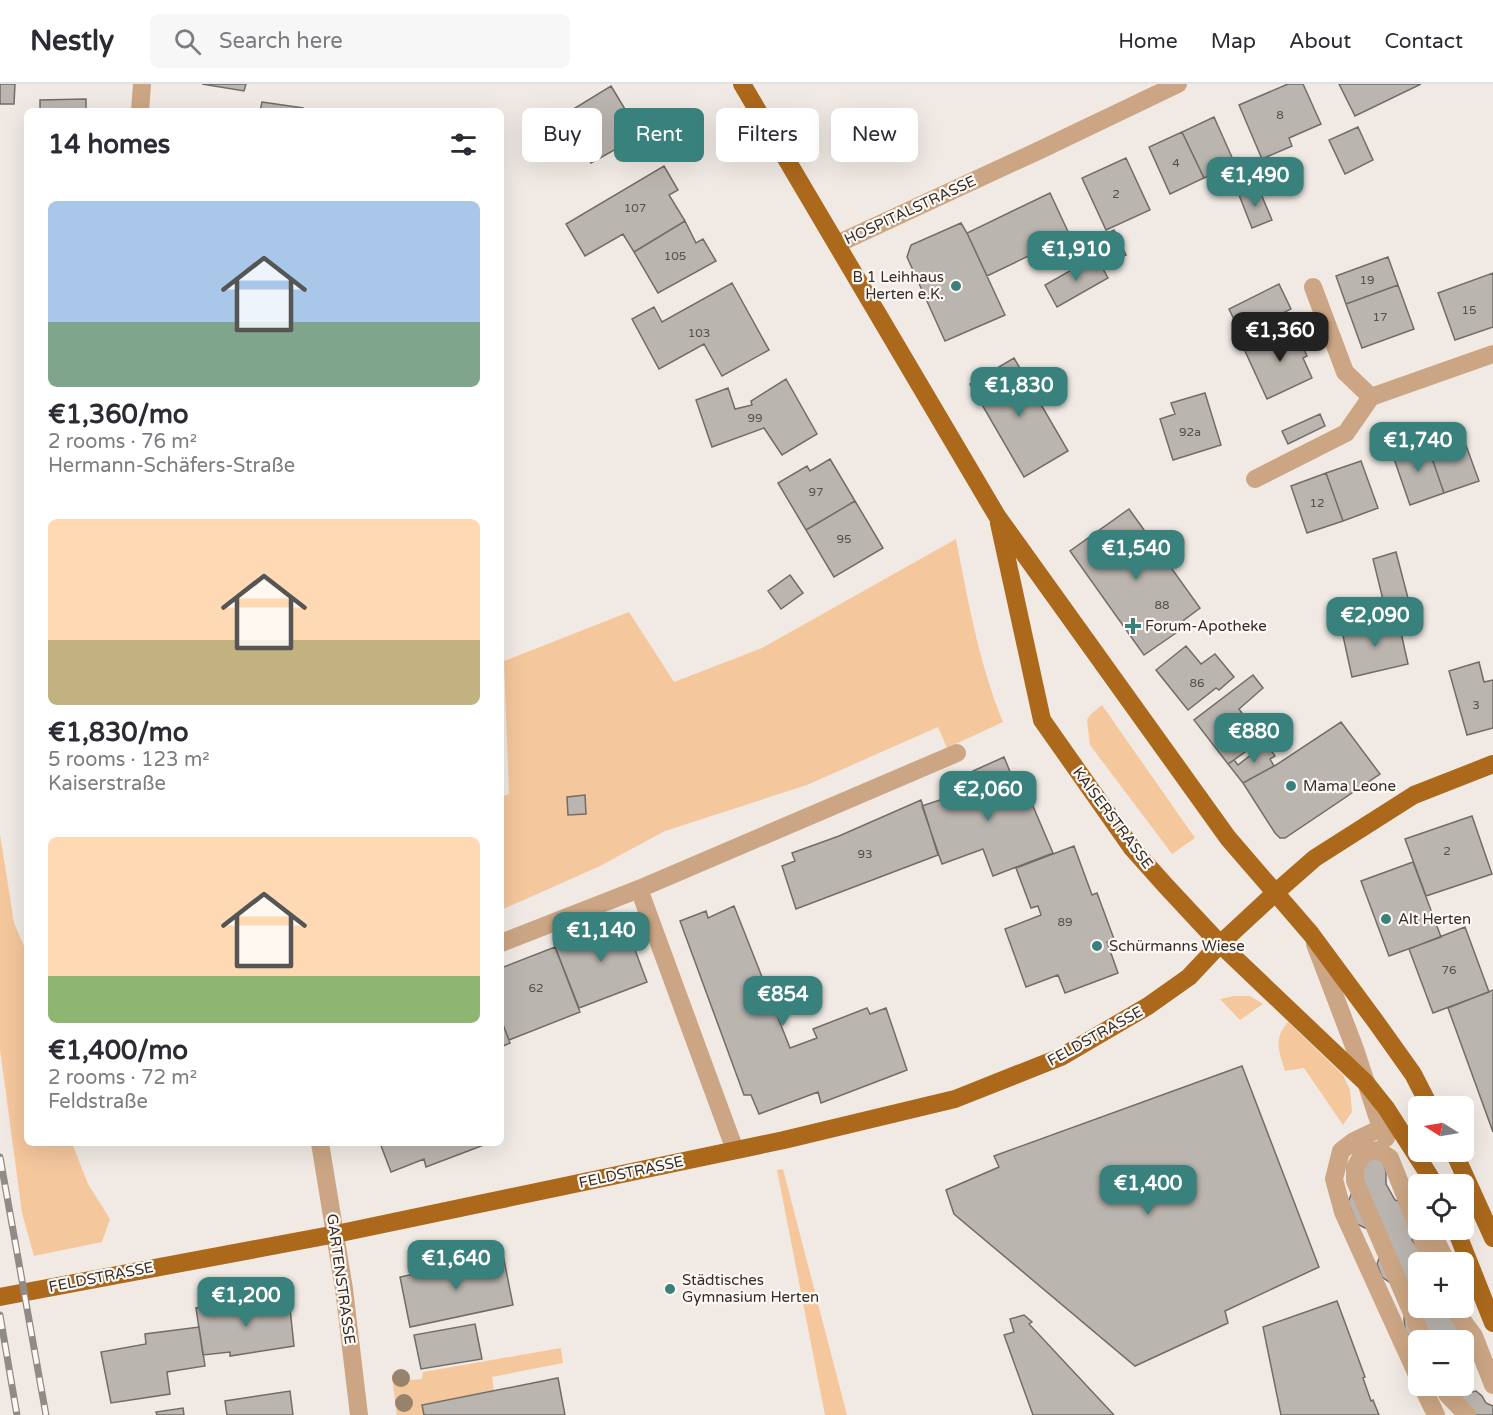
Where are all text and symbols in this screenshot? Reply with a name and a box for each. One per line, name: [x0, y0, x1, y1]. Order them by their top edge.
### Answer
search box: [150, 14, 570, 68]
text: Nestly: [30, 24, 114, 58]
icon: search: [171, 25, 204, 58]
text: Search here: [219, 28, 343, 54]
text: Home: [1118, 29, 1178, 54]
text: Map: [1211, 29, 1256, 54]
text: About: [1289, 29, 1351, 54]
text: Contact: [1384, 29, 1463, 54]
chip: Buy: [522, 108, 602, 162]
chip: Rent: [614, 108, 704, 162]
chip: Filters: [716, 108, 819, 162]
chip: New: [831, 108, 918, 162]
house number: 8: [1276, 108, 1284, 122]
icon: filters: [447, 128, 480, 161]
text: 14 homes: [48, 129, 170, 160]
house number: 4: [1172, 156, 1180, 170]
pin: €1,490: [1206, 157, 1304, 208]
text: €1,490: [1221, 164, 1289, 188]
street label: HOSPITALSTRASSE: [841, 172, 979, 248]
house number: 2: [1112, 187, 1120, 201]
house number: 107: [624, 201, 646, 215]
pin: €1,910: [1027, 231, 1125, 282]
text: €1,910: [1041, 238, 1111, 262]
icon: home: [210, 240, 318, 348]
house number: 105: [664, 249, 686, 263]
place label: B 1 Leihhaus Herten e.K.: [853, 268, 944, 303]
house number: 19: [1359, 273, 1375, 287]
marker: B 1 Leihhaus Herten e.K.: [949, 279, 963, 293]
house number: 15: [1461, 303, 1477, 317]
house number: 17: [1372, 310, 1388, 324]
pin: €1,360: [1231, 312, 1329, 363]
text: €1,360: [1245, 319, 1315, 343]
house number: 103: [688, 326, 710, 340]
pin: €1,830: [970, 367, 1068, 418]
text: €1,830: [985, 374, 1053, 398]
text: €1,360/mo: [48, 399, 189, 430]
house number: 99: [747, 411, 763, 425]
pin: €1,740: [1369, 422, 1467, 473]
house number: 92a: [1179, 425, 1201, 439]
text: €1,740: [1384, 429, 1452, 453]
text: 2 rooms · 76 m²: [48, 430, 197, 454]
text: Hermann-Schäfers-Straße: [48, 454, 295, 478]
house number: 97: [808, 485, 824, 499]
house number: 12: [1309, 496, 1325, 510]
pin: €1,540: [1087, 530, 1185, 581]
house number: 95: [836, 532, 852, 546]
text: €1,540: [1101, 537, 1171, 561]
icon: home: [210, 558, 318, 666]
pin: €2,090: [1326, 597, 1424, 648]
house number: 88: [1154, 598, 1170, 612]
text: €2,090: [1340, 604, 1410, 628]
place label: Forum-Apotheke: [1145, 617, 1267, 635]
marker: Forum-Apotheke: [1126, 619, 1140, 633]
house number: 86: [1189, 676, 1205, 690]
house number: 3: [1472, 698, 1480, 712]
pin: €880: [1218, 713, 1290, 764]
text: €1,830/mo: [48, 717, 188, 748]
text: €880: [1228, 720, 1280, 744]
text: 5 rooms · 123 m²: [48, 748, 210, 772]
street label: KAISERSTRASSE: [1069, 764, 1157, 872]
pin: €2,060: [939, 771, 1037, 822]
text: Kaiserstraße: [48, 772, 166, 796]
place label: Mama Leone: [1303, 777, 1396, 795]
text: €2,060: [953, 778, 1023, 802]
marker: Mama Leone: [1284, 779, 1298, 793]
house number: 2: [1443, 844, 1451, 858]
house number: 93: [857, 847, 873, 861]
icon: home: [210, 876, 318, 984]
place label: Alt Herten: [1398, 910, 1471, 928]
pin: €1,140: [552, 912, 650, 963]
marker: Alt Herten: [1379, 912, 1393, 926]
house number: 89: [1057, 915, 1073, 929]
text: €1,140: [566, 919, 636, 943]
place label: Schürmanns Wiese: [1109, 937, 1245, 955]
marker: Schürmanns Wiese: [1090, 939, 1104, 953]
house number: 76: [1441, 963, 1457, 977]
pin: €854: [747, 976, 819, 1027]
house number: 62: [528, 981, 544, 995]
text: €854: [757, 983, 809, 1007]
street label: FELDSTRASSE: [1044, 1002, 1146, 1070]
text: €1,400/mo: [48, 1035, 188, 1066]
text: 2 rooms · 72 m²: [48, 1066, 197, 1090]
text: Feldstraße: [48, 1090, 148, 1114]
north arrow: [1408, 1096, 1474, 1162]
map controls: [1408, 1096, 1474, 1396]
street label: FELDSTRASSE: [577, 1152, 685, 1192]
pin: €1,400: [1099, 1165, 1197, 1216]
text: €1,400: [1114, 1172, 1182, 1196]
button: locate: [1408, 1174, 1474, 1240]
street label: GARTENSTRASSE: [323, 1213, 359, 1345]
pin: €1,640: [407, 1240, 505, 1291]
text: €1,640: [421, 1247, 491, 1271]
button: +: [1408, 1252, 1474, 1318]
street label: FELDSTRASSE: [47, 1258, 155, 1296]
place label: Städtisches Gymnasium Herten: [682, 1271, 819, 1306]
pin: €1,200: [197, 1277, 295, 1328]
marker: Städtisches Gymnasium Herten: [663, 1282, 677, 1296]
text: €1,200: [211, 1284, 281, 1308]
button: −: [1408, 1330, 1474, 1396]

